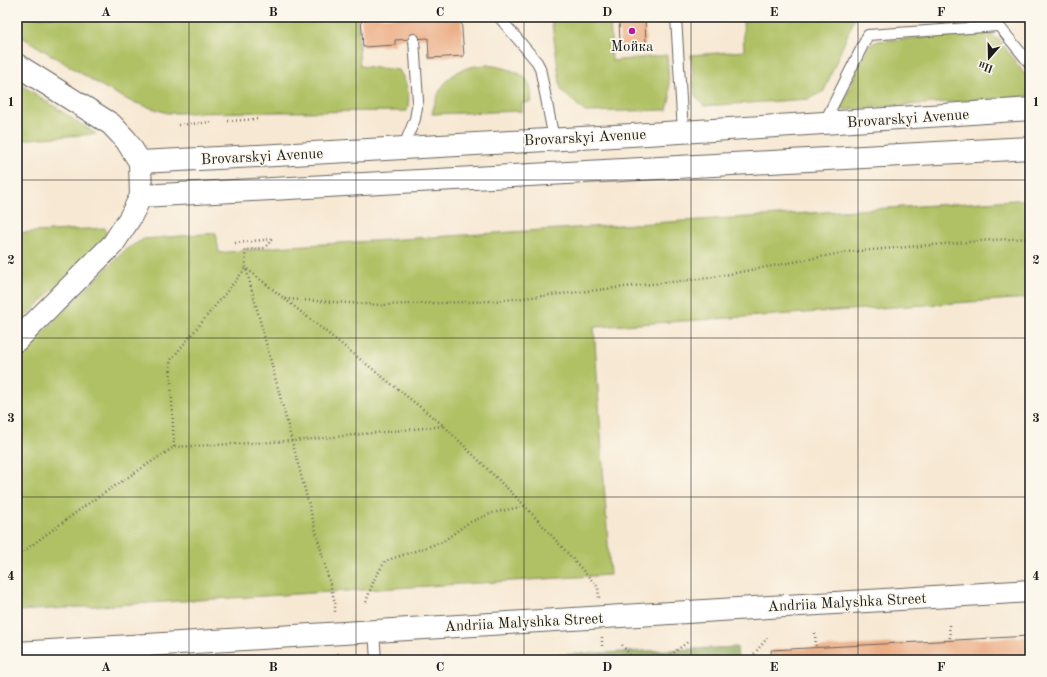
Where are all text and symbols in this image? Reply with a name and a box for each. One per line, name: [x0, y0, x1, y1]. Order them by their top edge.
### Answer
text: A: [101, 6, 111, 19]
text: B: [268, 6, 278, 19]
text: C: [436, 6, 444, 19]
text: D: [602, 6, 612, 19]
text: E: [770, 6, 779, 19]
text: F: [937, 6, 946, 19]
marker: Мойка: [627, 26, 637, 36]
north arrow: [969, 38, 1009, 78]
place label: Мойка: [610, 40, 654, 55]
text: Пн: [977, 58, 995, 74]
text: 1: [7, 96, 15, 109]
text: 1: [1032, 96, 1040, 109]
street label: Brovarskyi Avenue: [846, 108, 970, 131]
street label: Brovarskyi Avenue: [524, 128, 647, 149]
street label: Brovarskyi Avenue: [201, 147, 324, 168]
text: 2: [7, 254, 15, 267]
text: 2: [1032, 254, 1040, 267]
text: 3: [7, 412, 15, 425]
text: 3: [1032, 412, 1040, 425]
text: 4: [7, 570, 15, 583]
text: 4: [1032, 570, 1040, 583]
street label: Andriia Malyshka Street: [767, 592, 927, 615]
street label: Andriia Malyshka Street: [444, 612, 604, 635]
text: A: [101, 661, 111, 674]
text: B: [268, 661, 278, 674]
text: C: [436, 661, 444, 674]
text: D: [602, 661, 612, 674]
text: E: [770, 661, 779, 674]
text: F: [937, 661, 946, 674]

